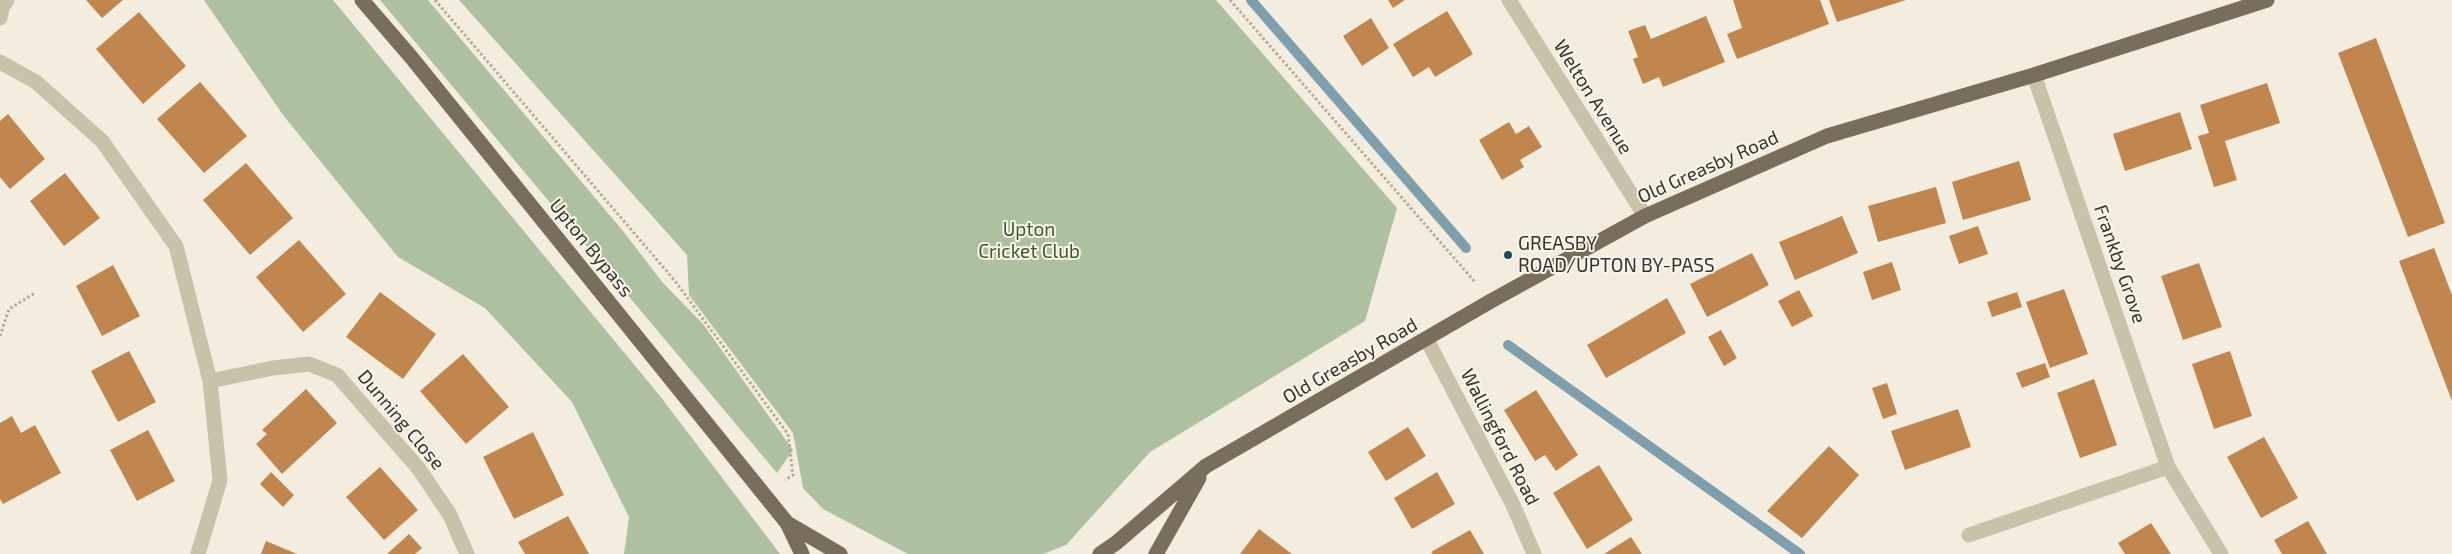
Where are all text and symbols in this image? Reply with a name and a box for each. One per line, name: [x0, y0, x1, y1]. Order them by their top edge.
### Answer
street label: Welton Avenue: [1549, 36, 1637, 158]
street label: Old Greasby Road: [1634, 126, 1782, 208]
street label: Upton Bypass: [545, 194, 637, 302]
street label: Frankby Grove: [2089, 202, 2151, 326]
park label: Upton Cricket Club: [978, 219, 1080, 263]
place label: GREASBY ROAD/UPTON BY-PASS: [1518, 233, 1715, 277]
marker: GREASBY ROAD/UPTON BY-PASS: [1502, 249, 1514, 261]
street label: Old Greasby Road: [1279, 313, 1421, 409]
street label: Dunning Close: [353, 365, 449, 475]
street label: Wallingford Road: [1456, 365, 1544, 509]

